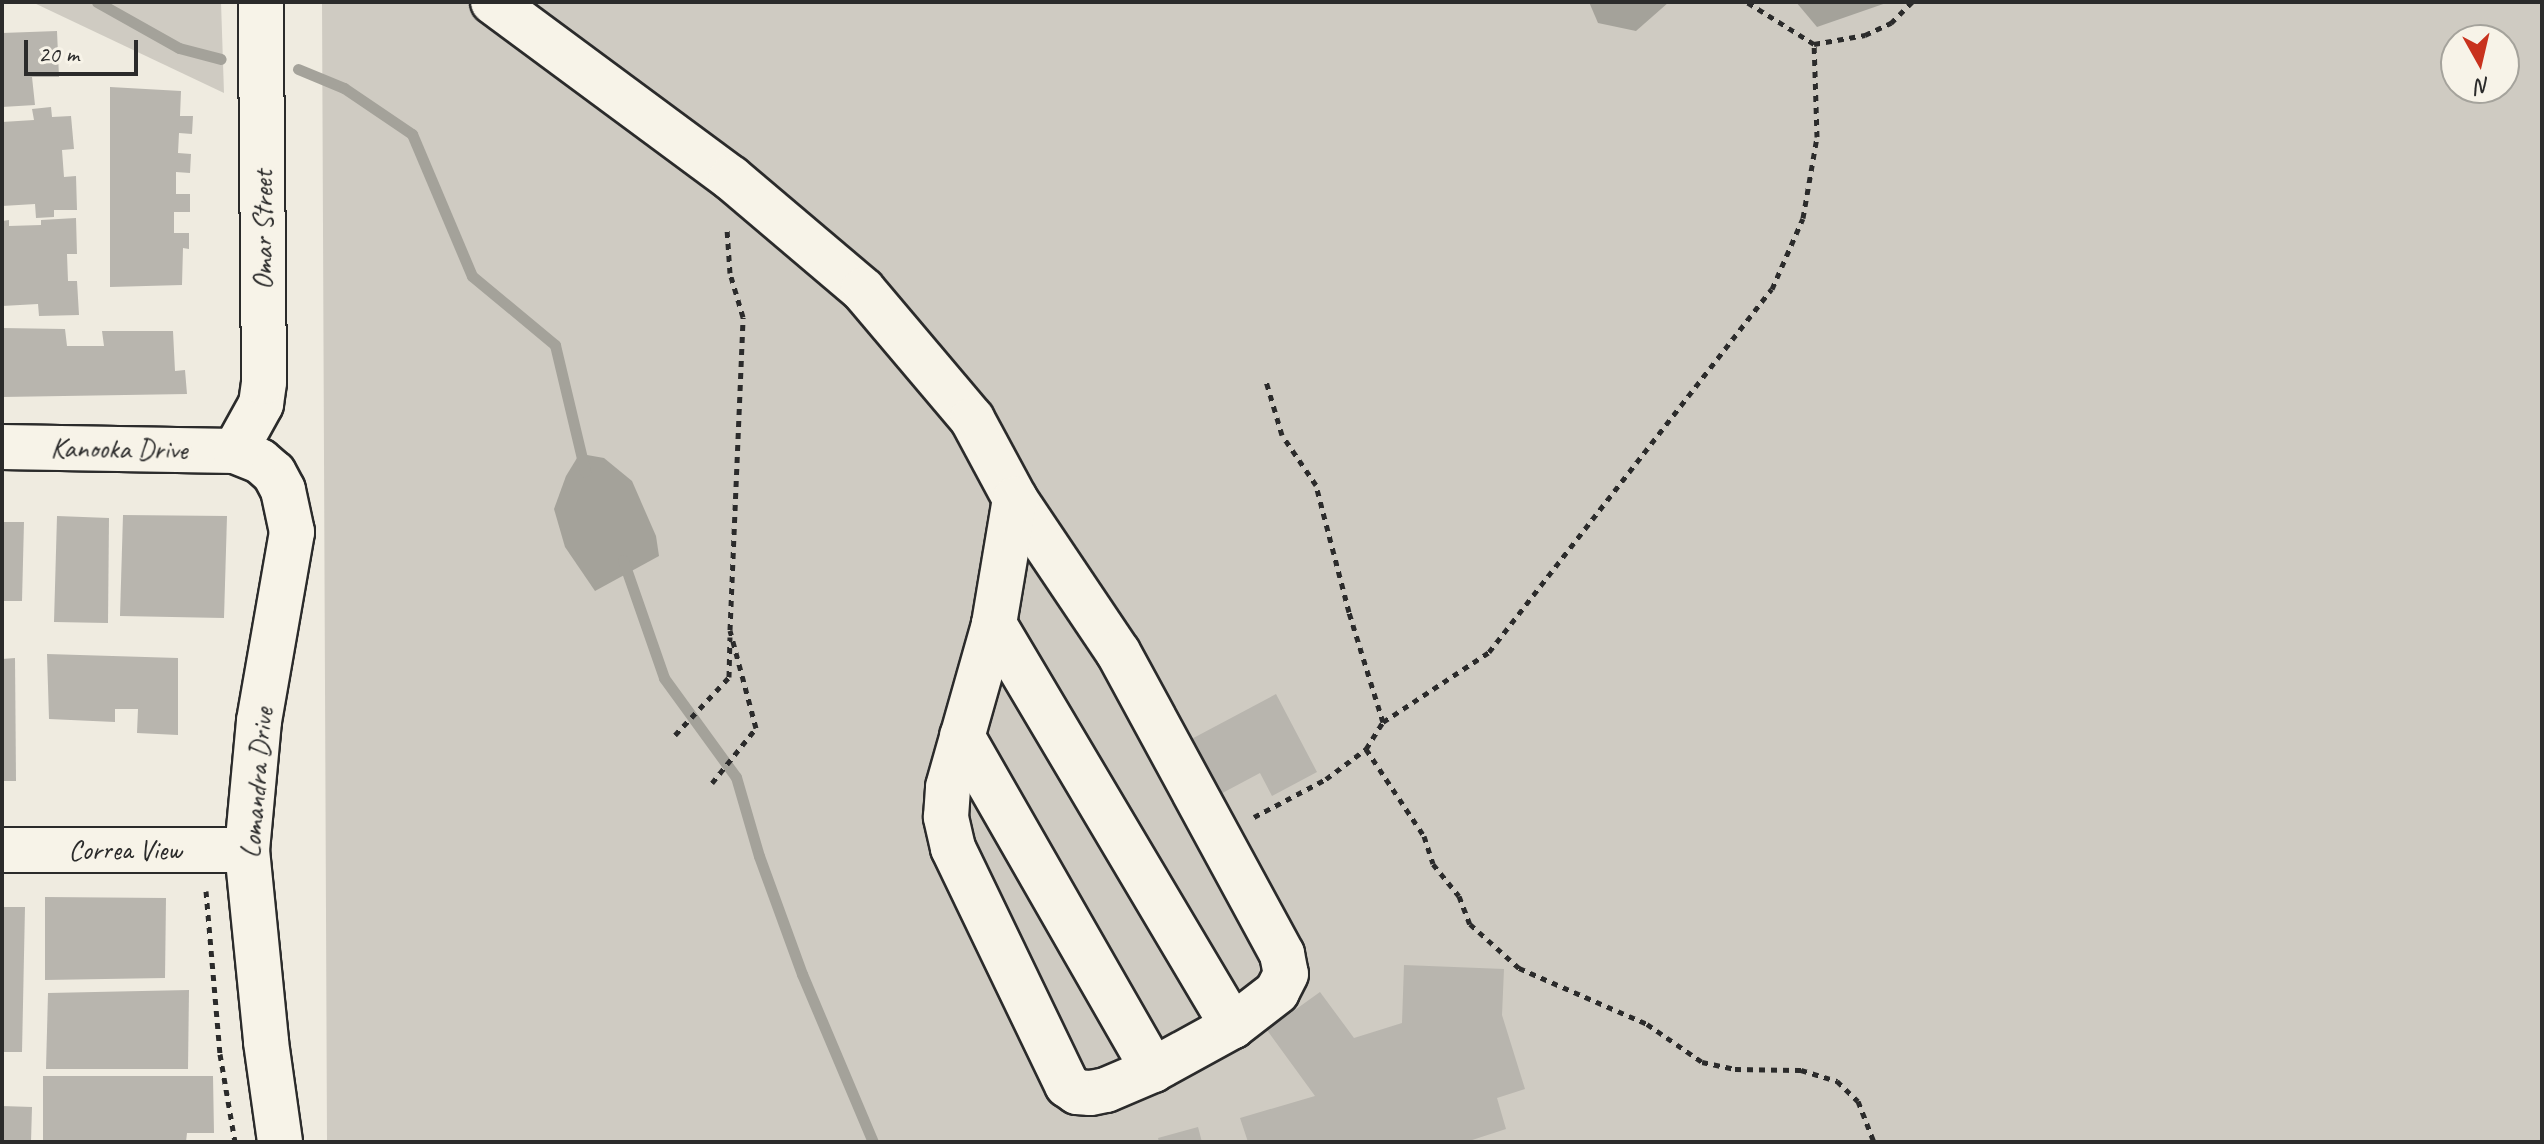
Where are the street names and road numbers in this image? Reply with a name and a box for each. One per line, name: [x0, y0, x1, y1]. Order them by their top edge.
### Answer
street label: Omar Street: [246, 170, 280, 290]
street label: Kanooka Drive: [50, 431, 188, 467]
street label: Lomandra Drive: [234, 706, 280, 860]
street label: Correa View: [68, 833, 182, 867]

